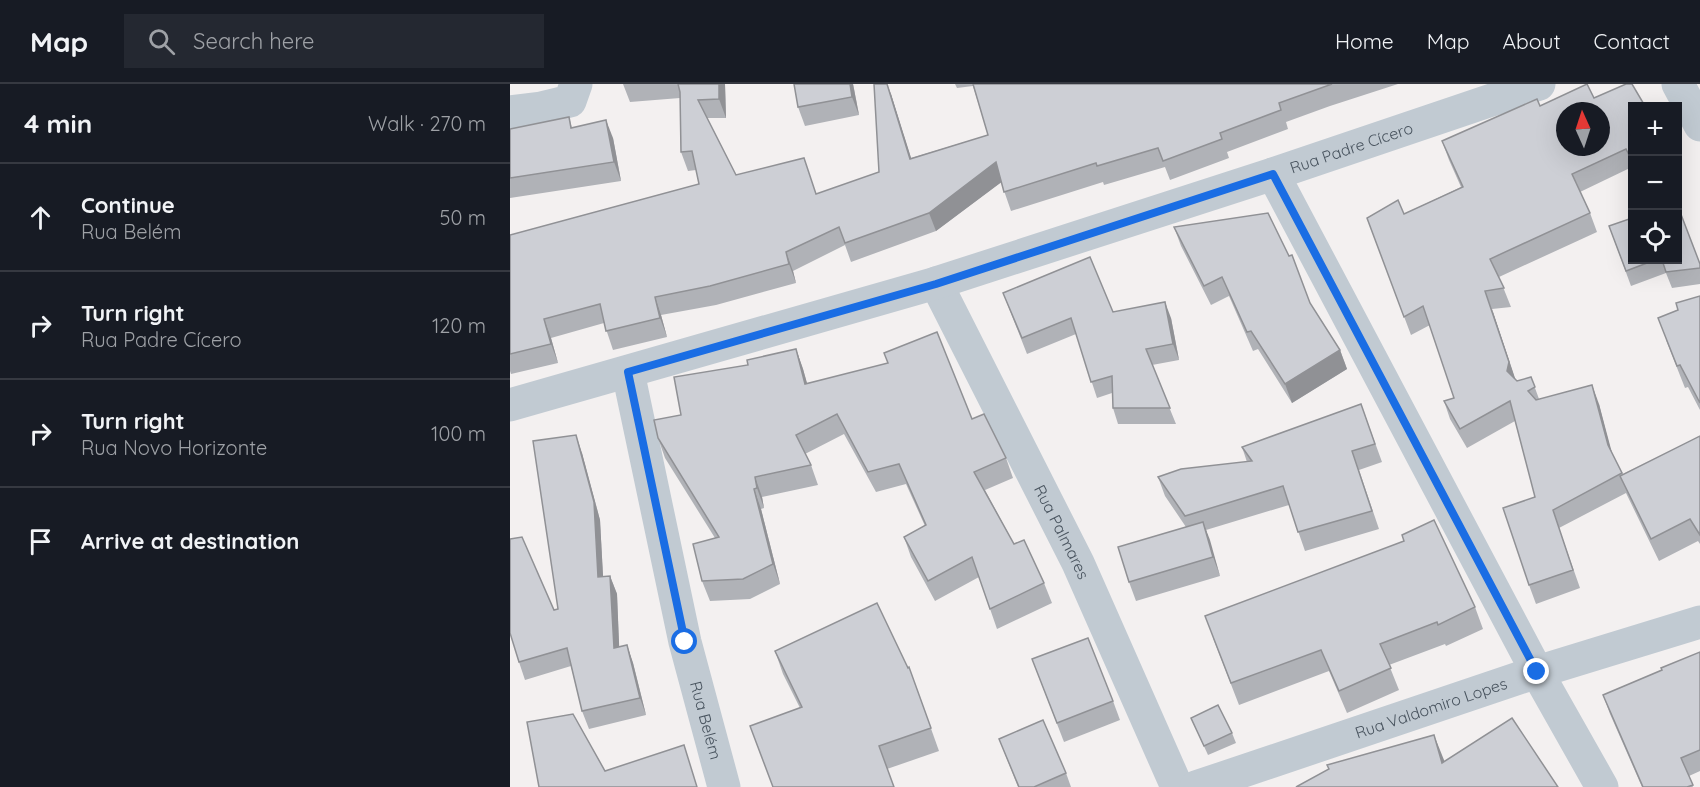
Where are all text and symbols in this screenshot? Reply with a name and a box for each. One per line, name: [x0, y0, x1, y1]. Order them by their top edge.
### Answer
search box: [124, 14, 544, 68]
text: Map: [30, 24, 88, 59]
icon: search: [145, 25, 178, 58]
text: Search here: [193, 27, 315, 55]
text: Home: [1335, 28, 1394, 54]
text: Map: [1427, 28, 1470, 54]
text: About: [1503, 28, 1561, 54]
text: Contact: [1594, 28, 1670, 54]
north arrow: [1556, 102, 1610, 156]
map controls: [1628, 102, 1682, 264]
button: +: [1628, 102, 1682, 156]
text: 4 min: [24, 107, 92, 140]
text: Walk · 270 m: [368, 111, 486, 136]
street label: Rua Padre Cícero: [1287, 117, 1415, 178]
button: −: [1628, 156, 1682, 210]
text: Continue: [81, 191, 175, 219]
icon: ahead: [24, 201, 57, 234]
text: 50 m: [440, 205, 486, 230]
button: locate: [1628, 210, 1682, 264]
text: Rua Belém: [81, 219, 181, 244]
text: Turn right: [81, 299, 185, 327]
icon: right: [24, 309, 57, 342]
text: 120 m: [432, 313, 486, 338]
text: Rua Padre Cícero: [81, 327, 242, 352]
text: Turn right: [81, 407, 185, 435]
icon: right: [24, 417, 57, 450]
text: 100 m: [431, 421, 486, 446]
text: Rua Novo Horizonte: [81, 435, 267, 460]
street label: Rua Palmares: [1030, 481, 1094, 582]
icon: arrive: [24, 525, 57, 558]
text: Arrive at destination: [81, 527, 299, 555]
route start: [671, 628, 697, 654]
route end: [1523, 658, 1549, 684]
street label: Rua Valdomiro Lopes: [1352, 673, 1510, 743]
street label: Rua Belém: [686, 679, 726, 762]

